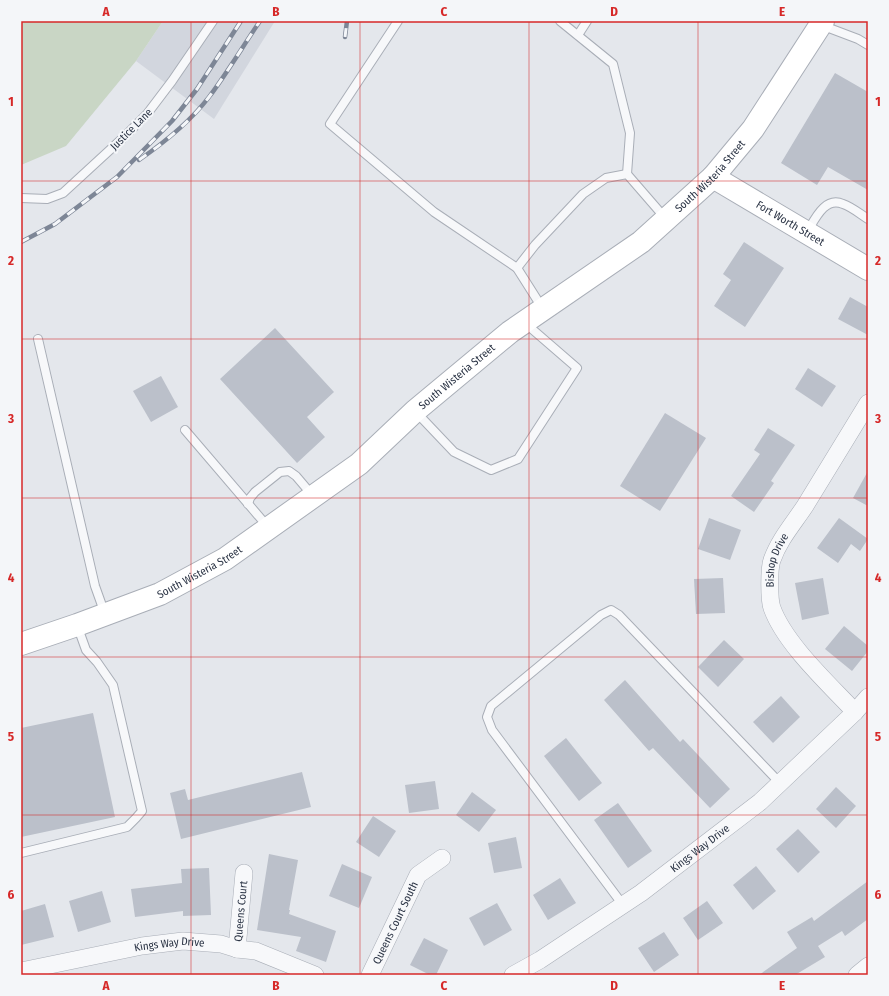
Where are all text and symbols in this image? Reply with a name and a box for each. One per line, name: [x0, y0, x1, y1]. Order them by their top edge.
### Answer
text: A: [101, 4, 110, 19]
text: B: [272, 4, 280, 19]
text: C: [441, 4, 448, 19]
text: D: [610, 4, 618, 19]
text: E: [779, 4, 785, 19]
text: 1: [8, 94, 14, 109]
text: 1: [875, 94, 881, 109]
street label: Justice Lane: [108, 106, 155, 153]
street label: South Wisteria Street: [673, 137, 748, 215]
street label: Fort Worth Street: [754, 198, 827, 249]
text: 2: [7, 253, 14, 268]
text: 2: [874, 253, 881, 268]
street label: South Wisteria Street: [416, 341, 498, 412]
text: 3: [7, 411, 14, 426]
text: 3: [874, 411, 881, 426]
street label: Bishop Drive: [764, 531, 791, 588]
street label: South Wisteria Street: [155, 543, 245, 601]
text: 4: [8, 570, 15, 585]
text: 4: [875, 570, 882, 585]
text: 5: [8, 729, 14, 744]
text: 5: [875, 729, 881, 744]
street label: Kings Way Drive: [668, 822, 732, 875]
street label: Queens Court South: [370, 879, 421, 966]
street label: Queens Court: [232, 880, 250, 942]
text: 6: [8, 887, 15, 902]
text: 6: [875, 887, 882, 902]
street label: Kings Way Drive: [133, 935, 205, 954]
text: A: [101, 978, 110, 993]
text: B: [272, 978, 280, 993]
text: C: [441, 978, 448, 993]
text: D: [610, 978, 618, 993]
text: E: [779, 978, 785, 993]

